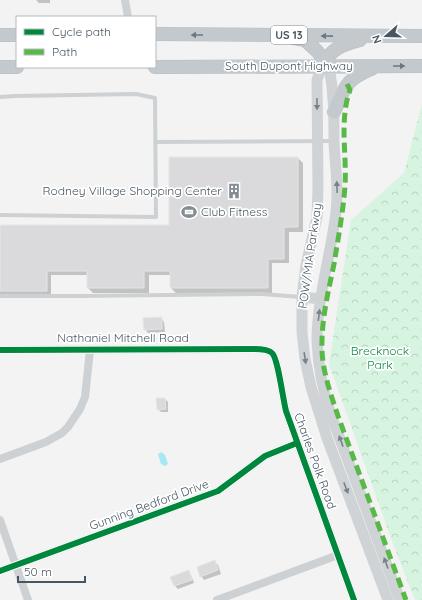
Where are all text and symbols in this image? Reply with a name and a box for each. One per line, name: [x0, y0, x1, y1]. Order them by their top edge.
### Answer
legend: [16, 16, 156, 68]
north arrow: [366, 16, 406, 56]
text: Cycle path: [52, 24, 111, 39]
road number: US 13: [271, 26, 307, 44]
one-way arrow: [190, 32, 203, 38]
one-way arrow: [321, 32, 333, 39]
text: N: [369, 33, 385, 46]
text: Path: [52, 44, 77, 59]
street label: South Dupont Highway: [225, 58, 353, 73]
one-way arrow: [393, 63, 406, 69]
one-way arrow: [314, 98, 320, 111]
one-way arrow: [333, 181, 340, 193]
building icon: Rodney Village Shopping Center: [225, 182, 243, 200]
place label: Rodney Village Shopping Center: [43, 183, 222, 198]
street label: POW/MIA Parkway: [295, 202, 324, 310]
sports icon: Club Fitness: [180, 203, 198, 221]
place label: Club Fitness: [201, 204, 268, 219]
one-way arrow: [316, 309, 322, 321]
street label: Nathaniel Mitchell Road: [57, 330, 189, 345]
park label: Brecknock Park: [351, 343, 409, 372]
one-way arrow: [302, 352, 308, 365]
street label: Charles Polk Road: [291, 411, 340, 511]
one-way arrow: [338, 435, 344, 447]
street label: Gunning Bedford Drive: [87, 476, 211, 533]
one-way arrow: [343, 482, 349, 494]
one-way arrow: [383, 557, 389, 569]
scale bar: [18, 558, 85, 584]
text: 50 m: [24, 564, 52, 579]

